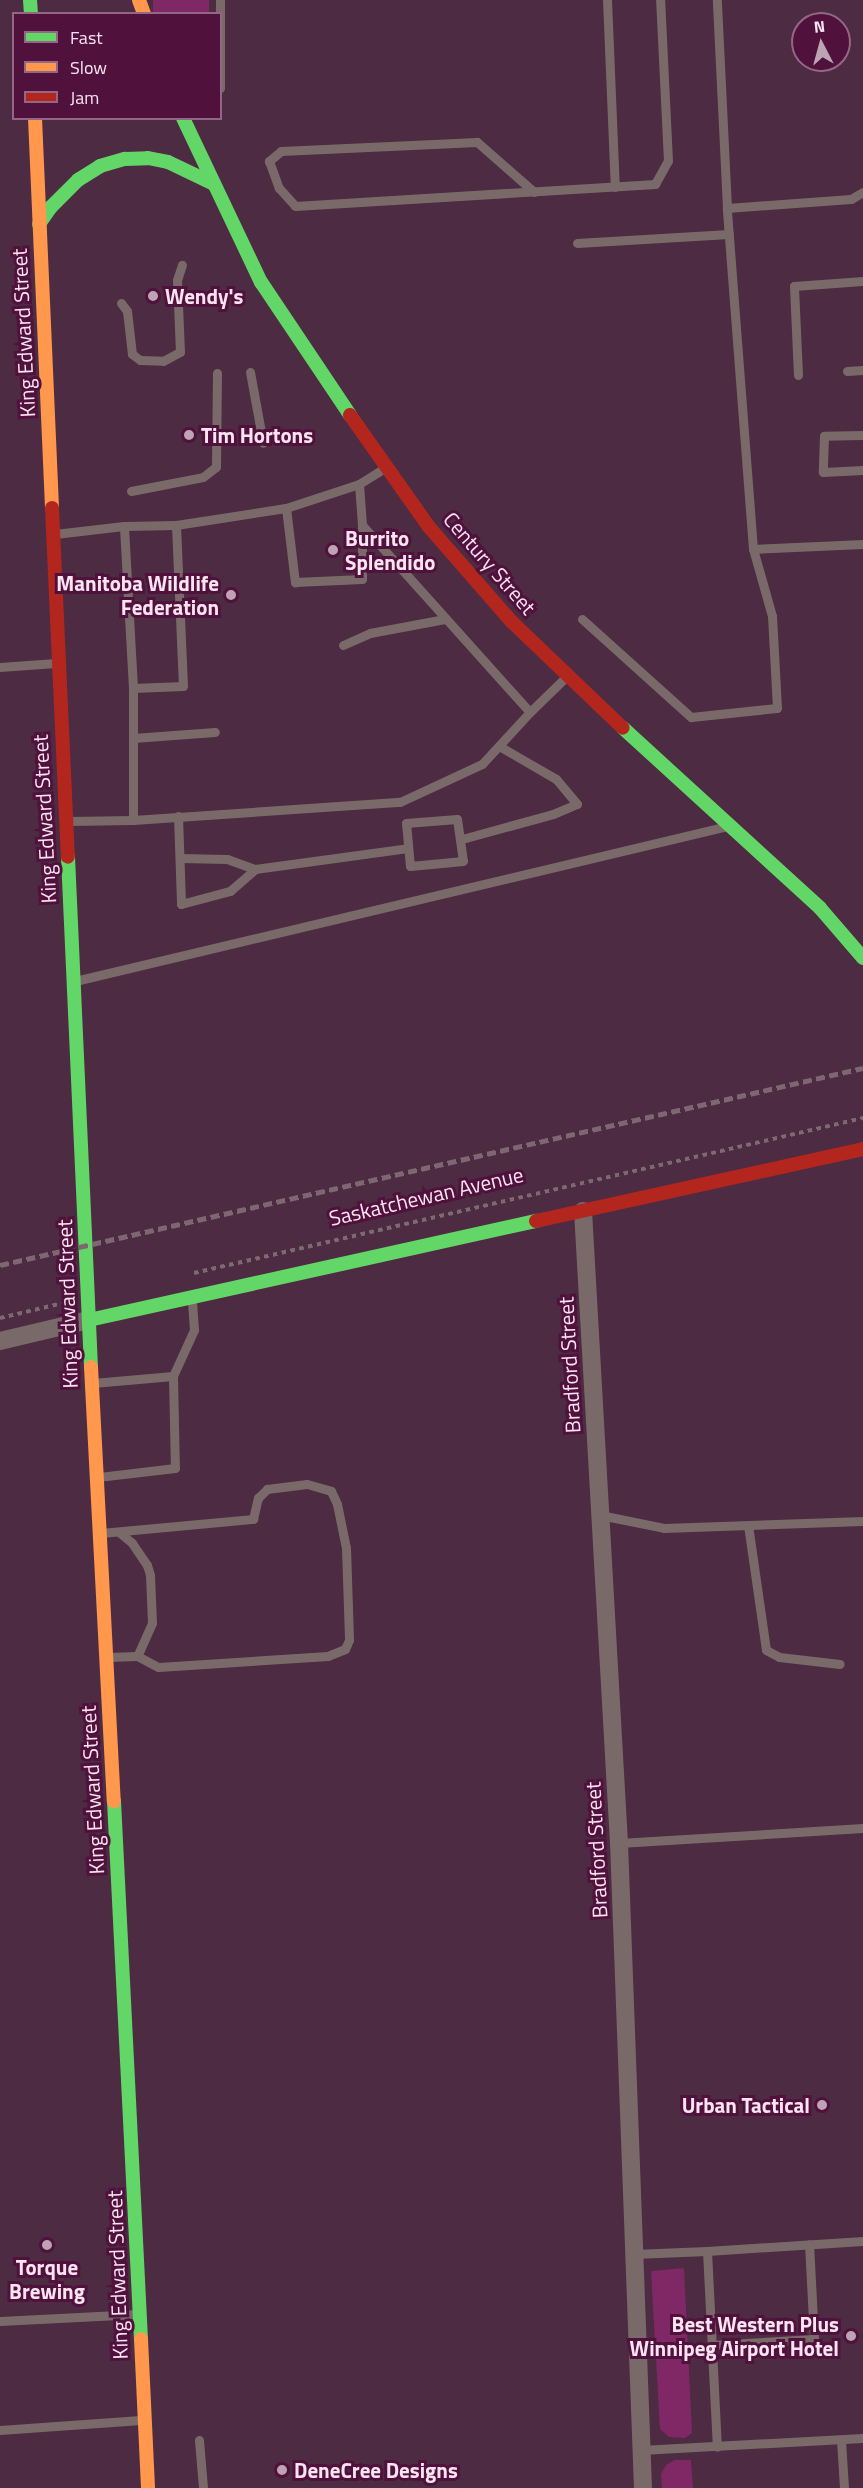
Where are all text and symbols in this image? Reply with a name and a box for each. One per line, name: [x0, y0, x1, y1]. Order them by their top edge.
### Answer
legend: [12, 12, 222, 120]
north arrow: [791, 12, 851, 72]
text: N: [813, 14, 826, 39]
text: Fast: [70, 24, 103, 51]
text: Slow: [70, 54, 107, 81]
text: Jam: [70, 84, 99, 111]
street label: King Edward Street: [6, 248, 40, 418]
place label: Wendy's: [165, 283, 243, 309]
marker: Wendy's: [146, 289, 160, 303]
place label: Tim Hortons: [201, 422, 313, 448]
marker: Tim Hortons: [182, 428, 196, 442]
street label: Century Street: [439, 507, 541, 619]
place label: Burrito Splendido: [345, 525, 435, 575]
marker: Burrito Splendido: [326, 543, 340, 557]
place label: Manitoba Wildlife Federation: [56, 570, 219, 620]
marker: Manitoba Wildlife Federation: [224, 588, 238, 602]
street label: King Edward Street: [27, 734, 61, 904]
street label: Saskatchewan Avenue: [326, 1161, 526, 1231]
street label: King Edward Street: [51, 1219, 83, 1389]
street label: Bradford Street: [553, 1296, 585, 1434]
street label: King Edward Street: [75, 1705, 109, 1875]
street label: Bradford Street: [580, 1781, 612, 1919]
place label: Urban Tactical: [682, 2092, 810, 2118]
marker: Urban Tactical: [815, 2098, 829, 2112]
street label: King Edward Street: [101, 2190, 133, 2360]
marker: Torque Brewing: [40, 2238, 54, 2252]
place label: Torque Brewing: [9, 2254, 85, 2304]
place label: Best Western Plus Winnipeg Airport Hotel: [630, 2311, 839, 2361]
marker: Best Western Plus Winnipeg Airport Hotel: [844, 2329, 858, 2343]
place label: DeneCree Designs: [294, 2457, 458, 2483]
marker: DeneCree Designs: [275, 2463, 289, 2477]

